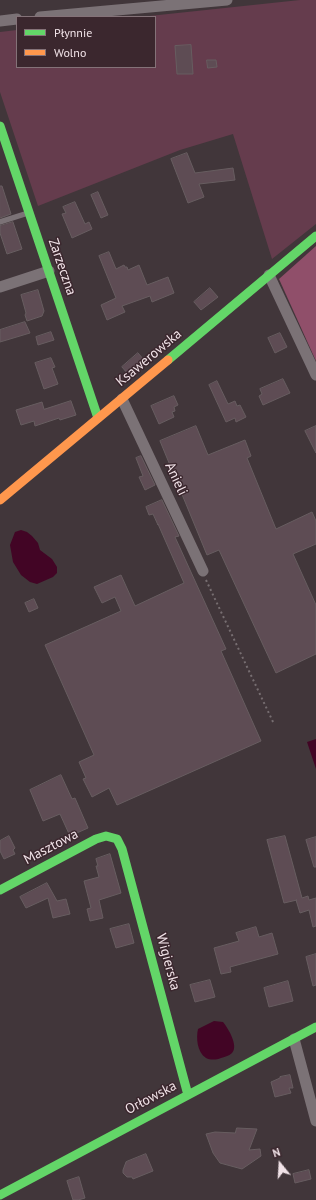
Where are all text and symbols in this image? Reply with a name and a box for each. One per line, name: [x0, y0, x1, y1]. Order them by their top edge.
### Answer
legend: [16, 16, 156, 68]
text: Płynnie: [54, 25, 92, 40]
text: Wolno: [54, 45, 86, 60]
street label: Zarzeczna: [44, 236, 80, 298]
street label: Ksawerowska: [113, 326, 185, 390]
street label: Anieli: [161, 460, 191, 498]
street label: Masztowa: [21, 826, 81, 868]
street label: Wigierska: [152, 932, 184, 992]
street label: Orłowska: [123, 1078, 179, 1118]
north arrow: [260, 1144, 300, 1184]
text: N: [271, 1145, 282, 1160]

